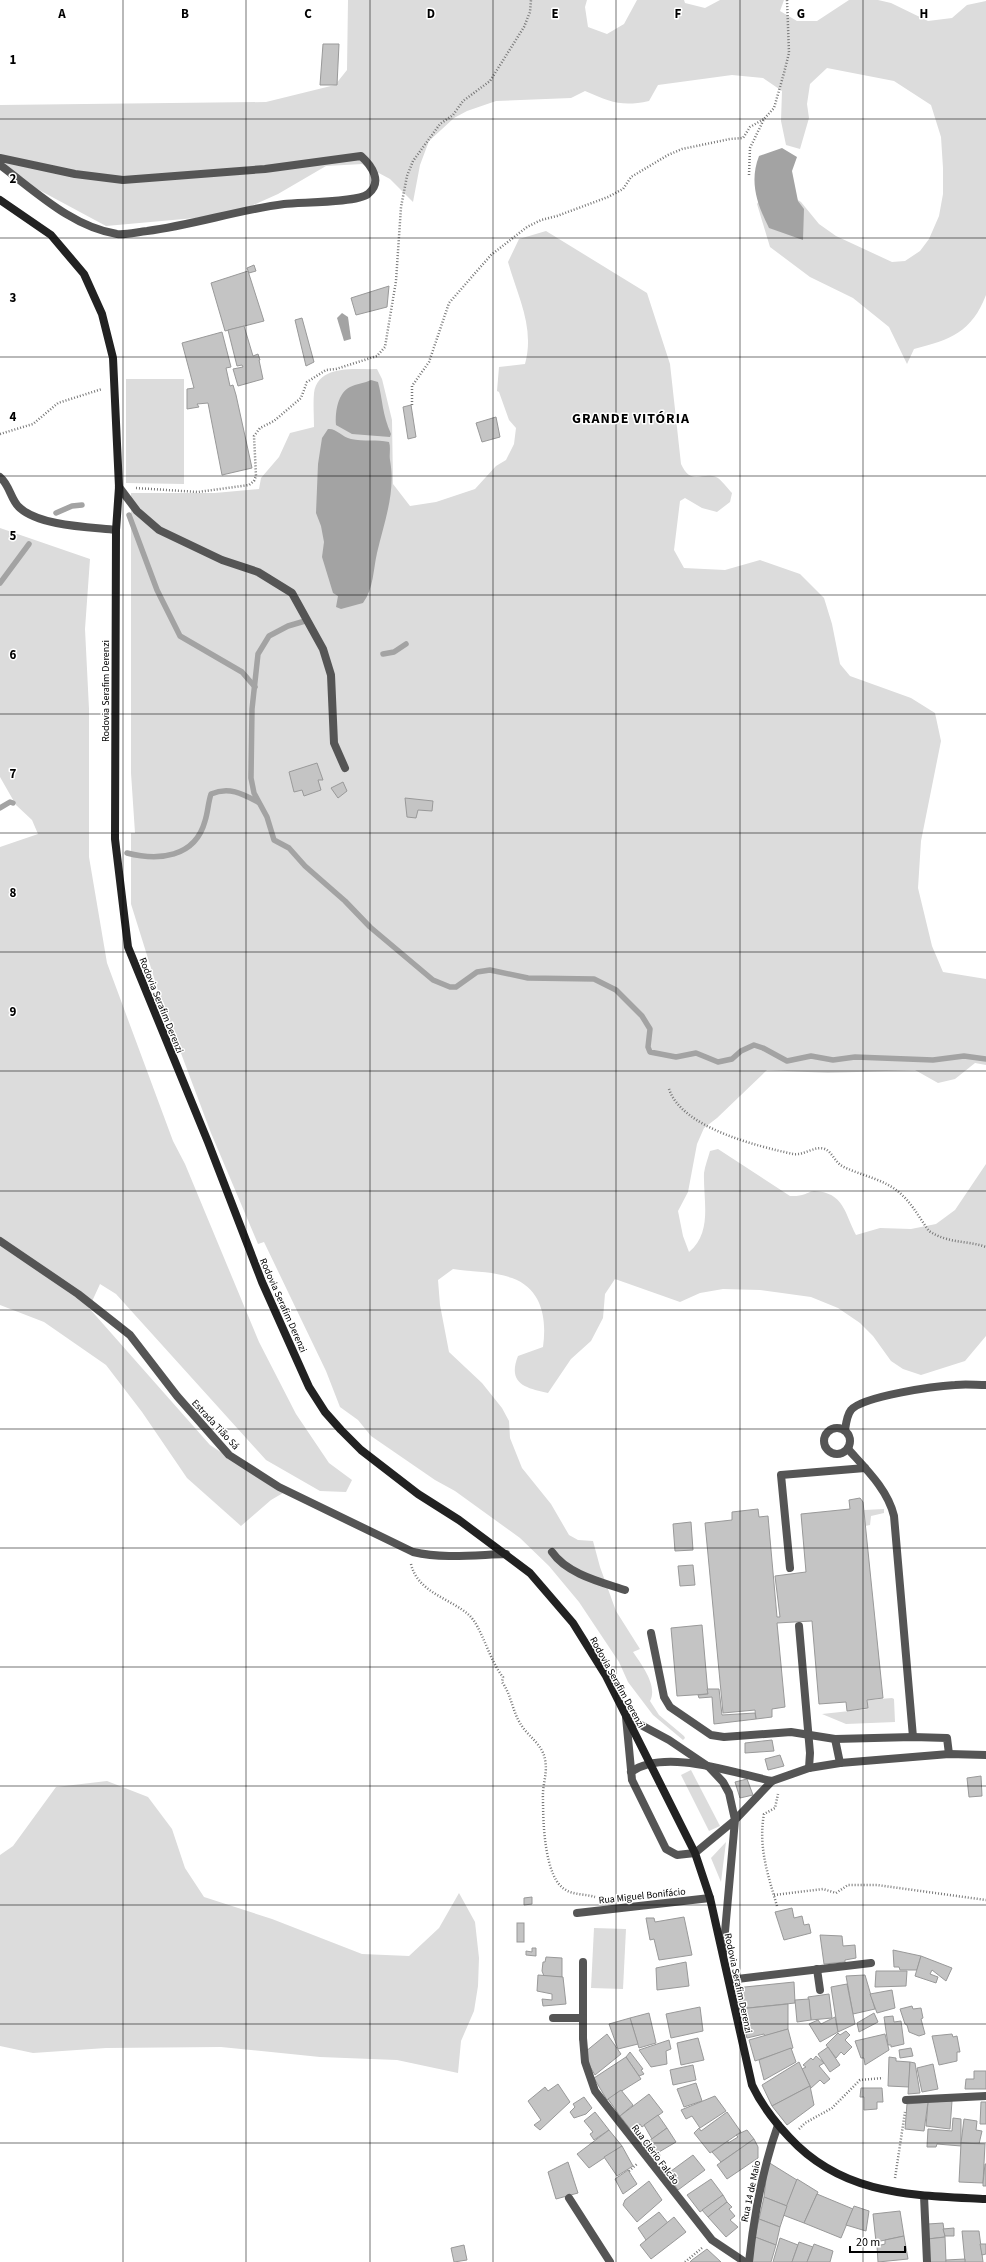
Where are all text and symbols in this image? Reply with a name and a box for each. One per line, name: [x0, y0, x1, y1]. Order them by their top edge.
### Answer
text: A: [57, 5, 66, 23]
text: B: [181, 5, 189, 23]
text: C: [304, 5, 312, 23]
text: D: [427, 5, 435, 23]
text: E: [551, 5, 559, 23]
text: F: [675, 5, 682, 23]
text: G: [797, 5, 805, 23]
text: H: [920, 5, 928, 23]
text: 1: [10, 51, 17, 69]
text: 2: [10, 170, 17, 188]
text: 3: [10, 289, 17, 307]
text: 4: [10, 408, 17, 426]
district label: GRANDE VITÓRIA: [572, 409, 690, 429]
text: 5: [10, 527, 17, 545]
street label: Rodovia Serafim Derenzi: [99, 640, 113, 742]
text: 6: [10, 646, 17, 664]
text: 7: [10, 765, 17, 783]
text: 8: [10, 884, 17, 902]
street label: Rodovia Serafim Derenzi: [135, 955, 187, 1055]
text: 9: [10, 1003, 17, 1021]
street label: Rodovia Serafim Derenzi: [256, 1256, 310, 1355]
street label: Estrada Tião Sá: [188, 1396, 242, 1453]
street label: Rodovia Serafim Derenzi: [586, 1634, 648, 1730]
street label: Rua Miguel Bonifácio: [598, 1884, 686, 1908]
street label: Rodovia Serafim Derenzi: [721, 1932, 755, 2035]
street label: Rua Clério Falcão: [628, 2122, 682, 2188]
street label: Rua 14 de Maio: [738, 2159, 764, 2223]
scale bar: [850, 2228, 905, 2254]
text: 20 m: [856, 2234, 880, 2251]

